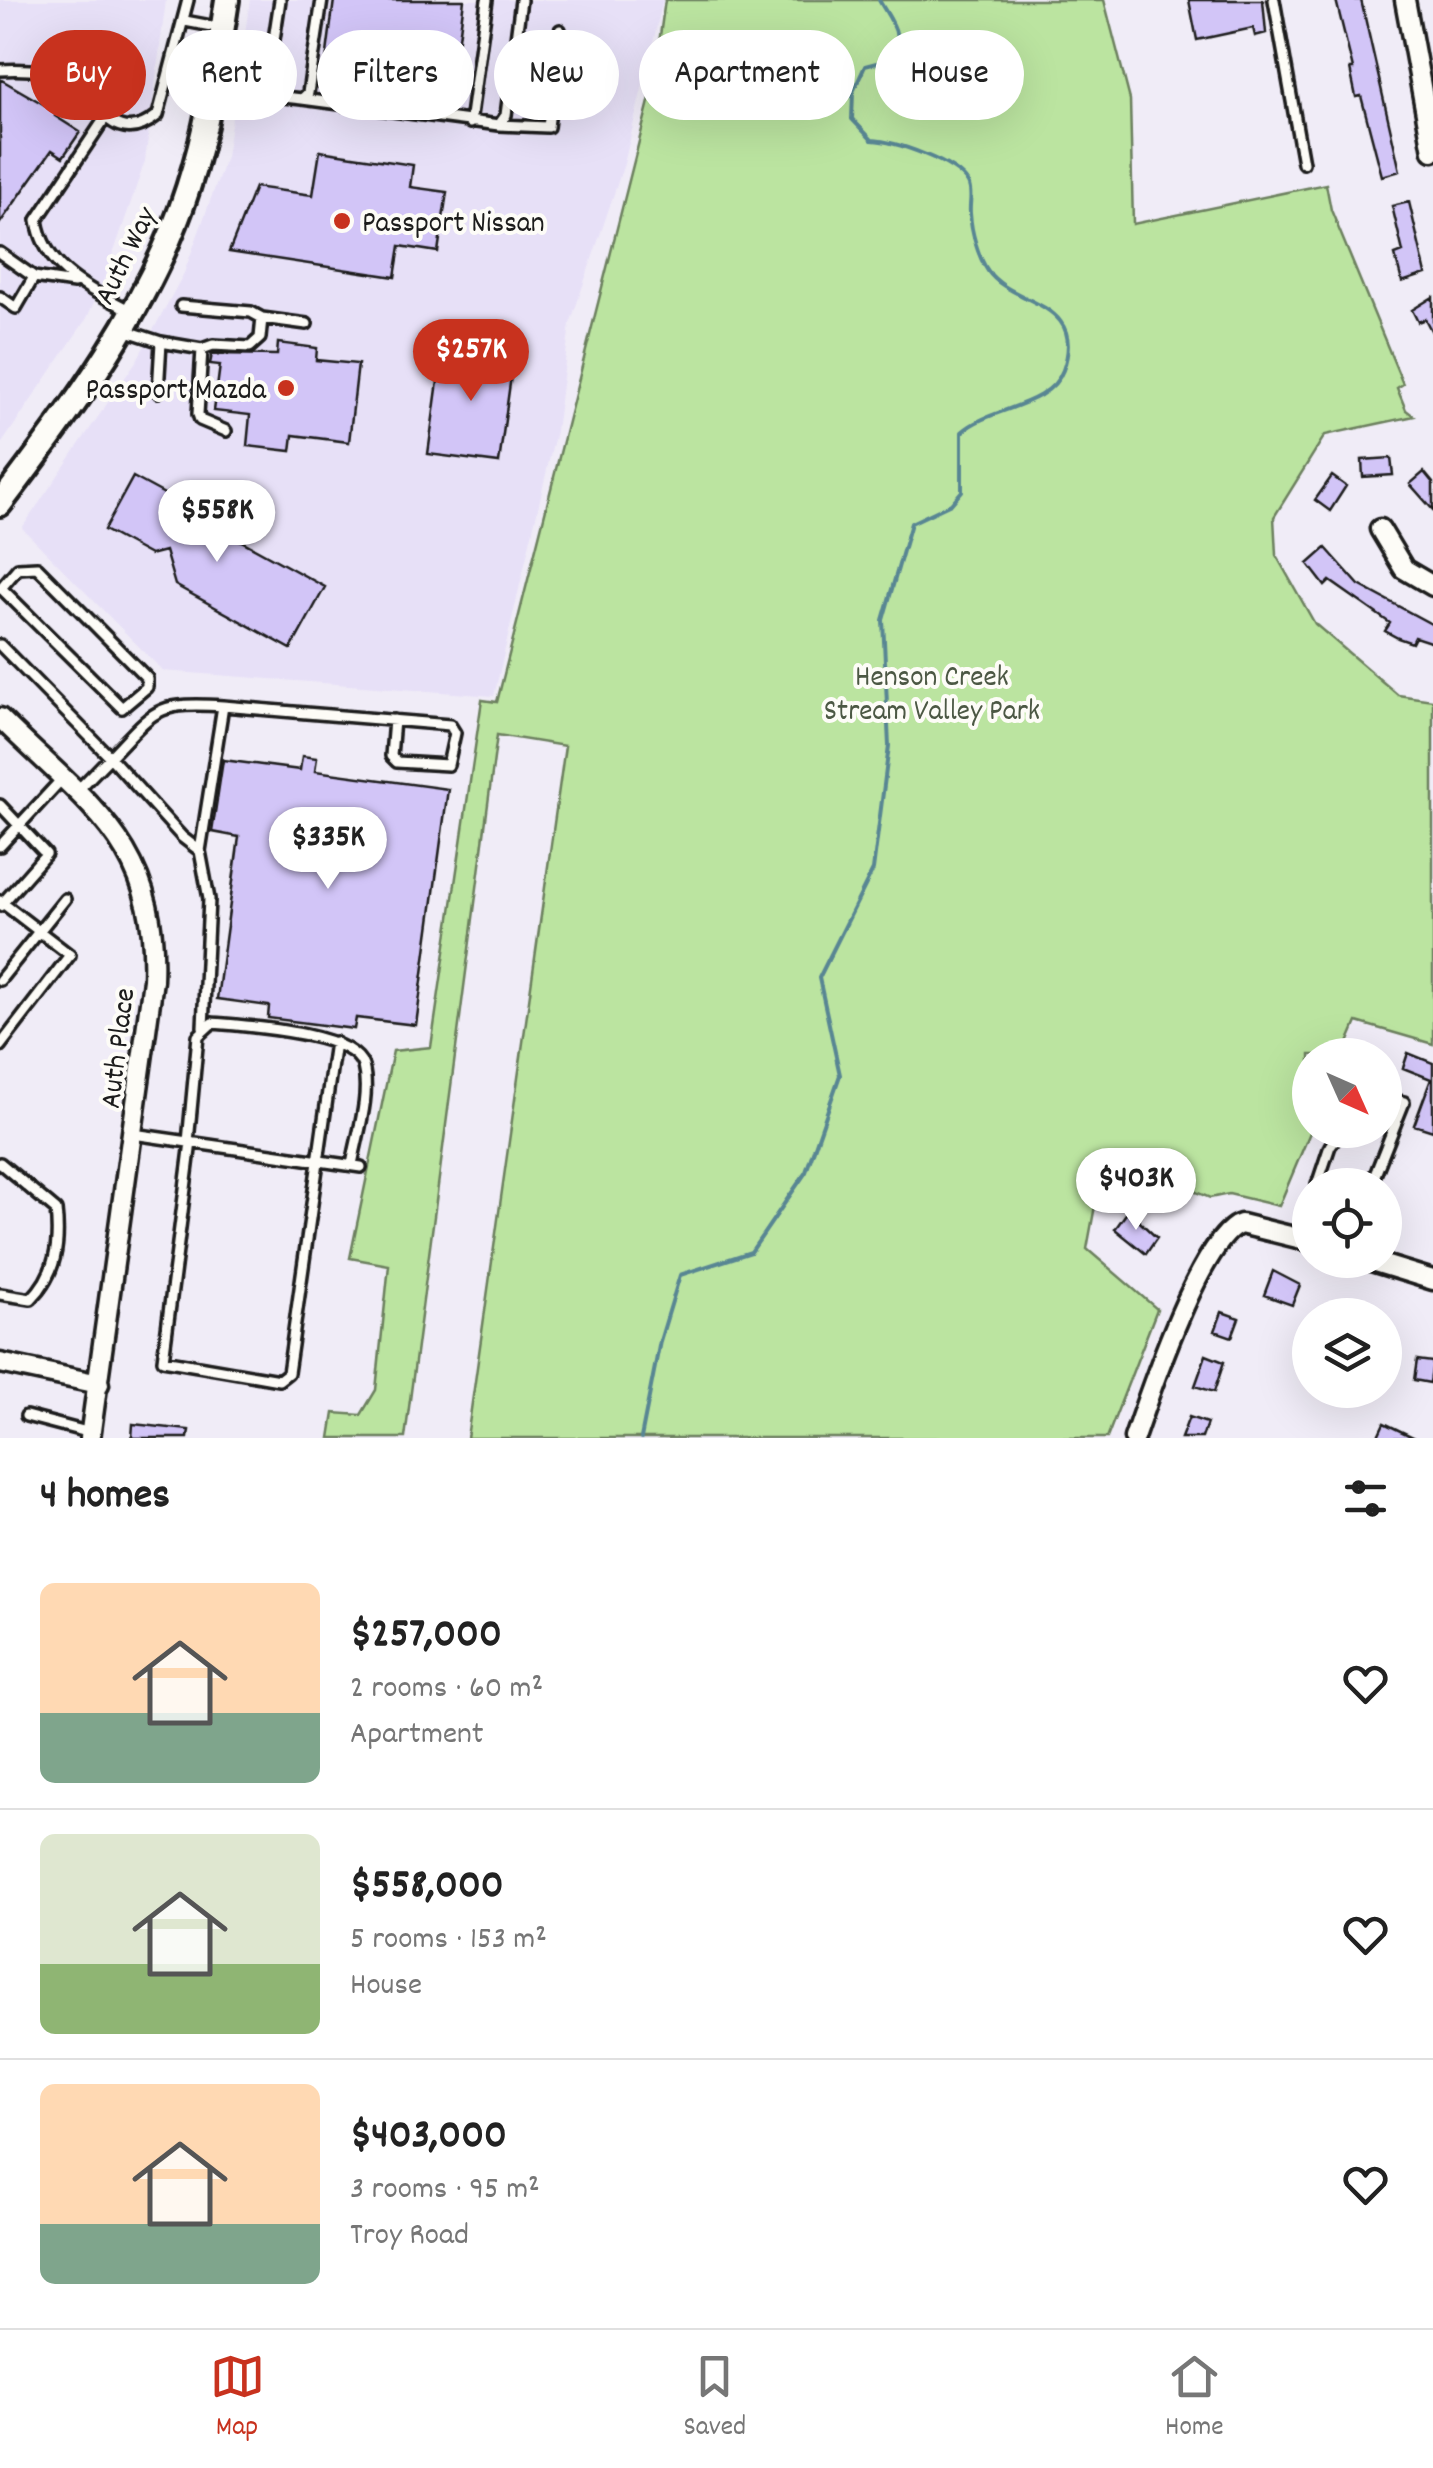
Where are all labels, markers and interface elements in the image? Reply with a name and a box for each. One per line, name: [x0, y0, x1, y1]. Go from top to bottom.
chip: Buy: [30, 30, 146, 120]
chip: Rent: [166, 30, 297, 120]
chip: Filters: [317, 30, 474, 120]
chip: New: [494, 30, 619, 120]
chip: Apartment: [639, 30, 855, 120]
chip: House: [875, 30, 1024, 120]
street label: Auth Way: [86, 200, 171, 313]
place label: Passport Nissan: [362, 204, 545, 247]
marker: Passport Nissan: [331, 210, 353, 232]
pin: $257K: [401, 319, 541, 404]
text: $257K: [435, 328, 507, 374]
place label: Passport Mazda: [86, 371, 267, 414]
marker: Passport Mazda: [275, 377, 297, 399]
pin: $558K: [147, 480, 287, 565]
text: $558K: [180, 489, 254, 535]
park label: Henson Creek Stream Valley Park: [824, 658, 1040, 735]
pin: $335K: [258, 807, 398, 892]
text: $335K: [291, 816, 365, 862]
street label: Auth Place: [92, 986, 149, 1111]
north arrow: [1292, 1038, 1402, 1148]
map controls: [1292, 1038, 1402, 1408]
pin: $403K: [1066, 1148, 1206, 1233]
text: $403K: [1098, 1157, 1174, 1203]
button: locate: [1292, 1168, 1402, 1278]
button: layers: [1292, 1298, 1402, 1408]
text: 4 homes: [40, 1468, 170, 1528]
icon: filters: [1338, 1471, 1393, 1526]
text: $257,000: [350, 1607, 502, 1667]
icon: home: [120, 1623, 240, 1743]
icon: heart: [1338, 1656, 1393, 1711]
text: 2 rooms · 60 m²: [350, 1667, 543, 1713]
text: Apartment: [350, 1713, 484, 1759]
text: $558,000: [350, 1858, 504, 1918]
icon: home: [120, 1874, 240, 1994]
icon: heart: [1338, 1907, 1393, 1962]
text: 5 rooms · 153 m²: [350, 1918, 547, 1964]
text: House: [350, 1964, 422, 2010]
text: $403,000: [350, 2108, 507, 2168]
icon: home: [120, 2124, 240, 2244]
icon: heart: [1338, 2157, 1393, 2212]
text: 3 rooms · 95 m²: [350, 2168, 540, 2214]
text: Troy Road: [350, 2214, 469, 2260]
tab: Map: [210, 2349, 265, 2449]
tab: Saved: [684, 2349, 746, 2449]
tab: Home: [1165, 2349, 1223, 2449]

